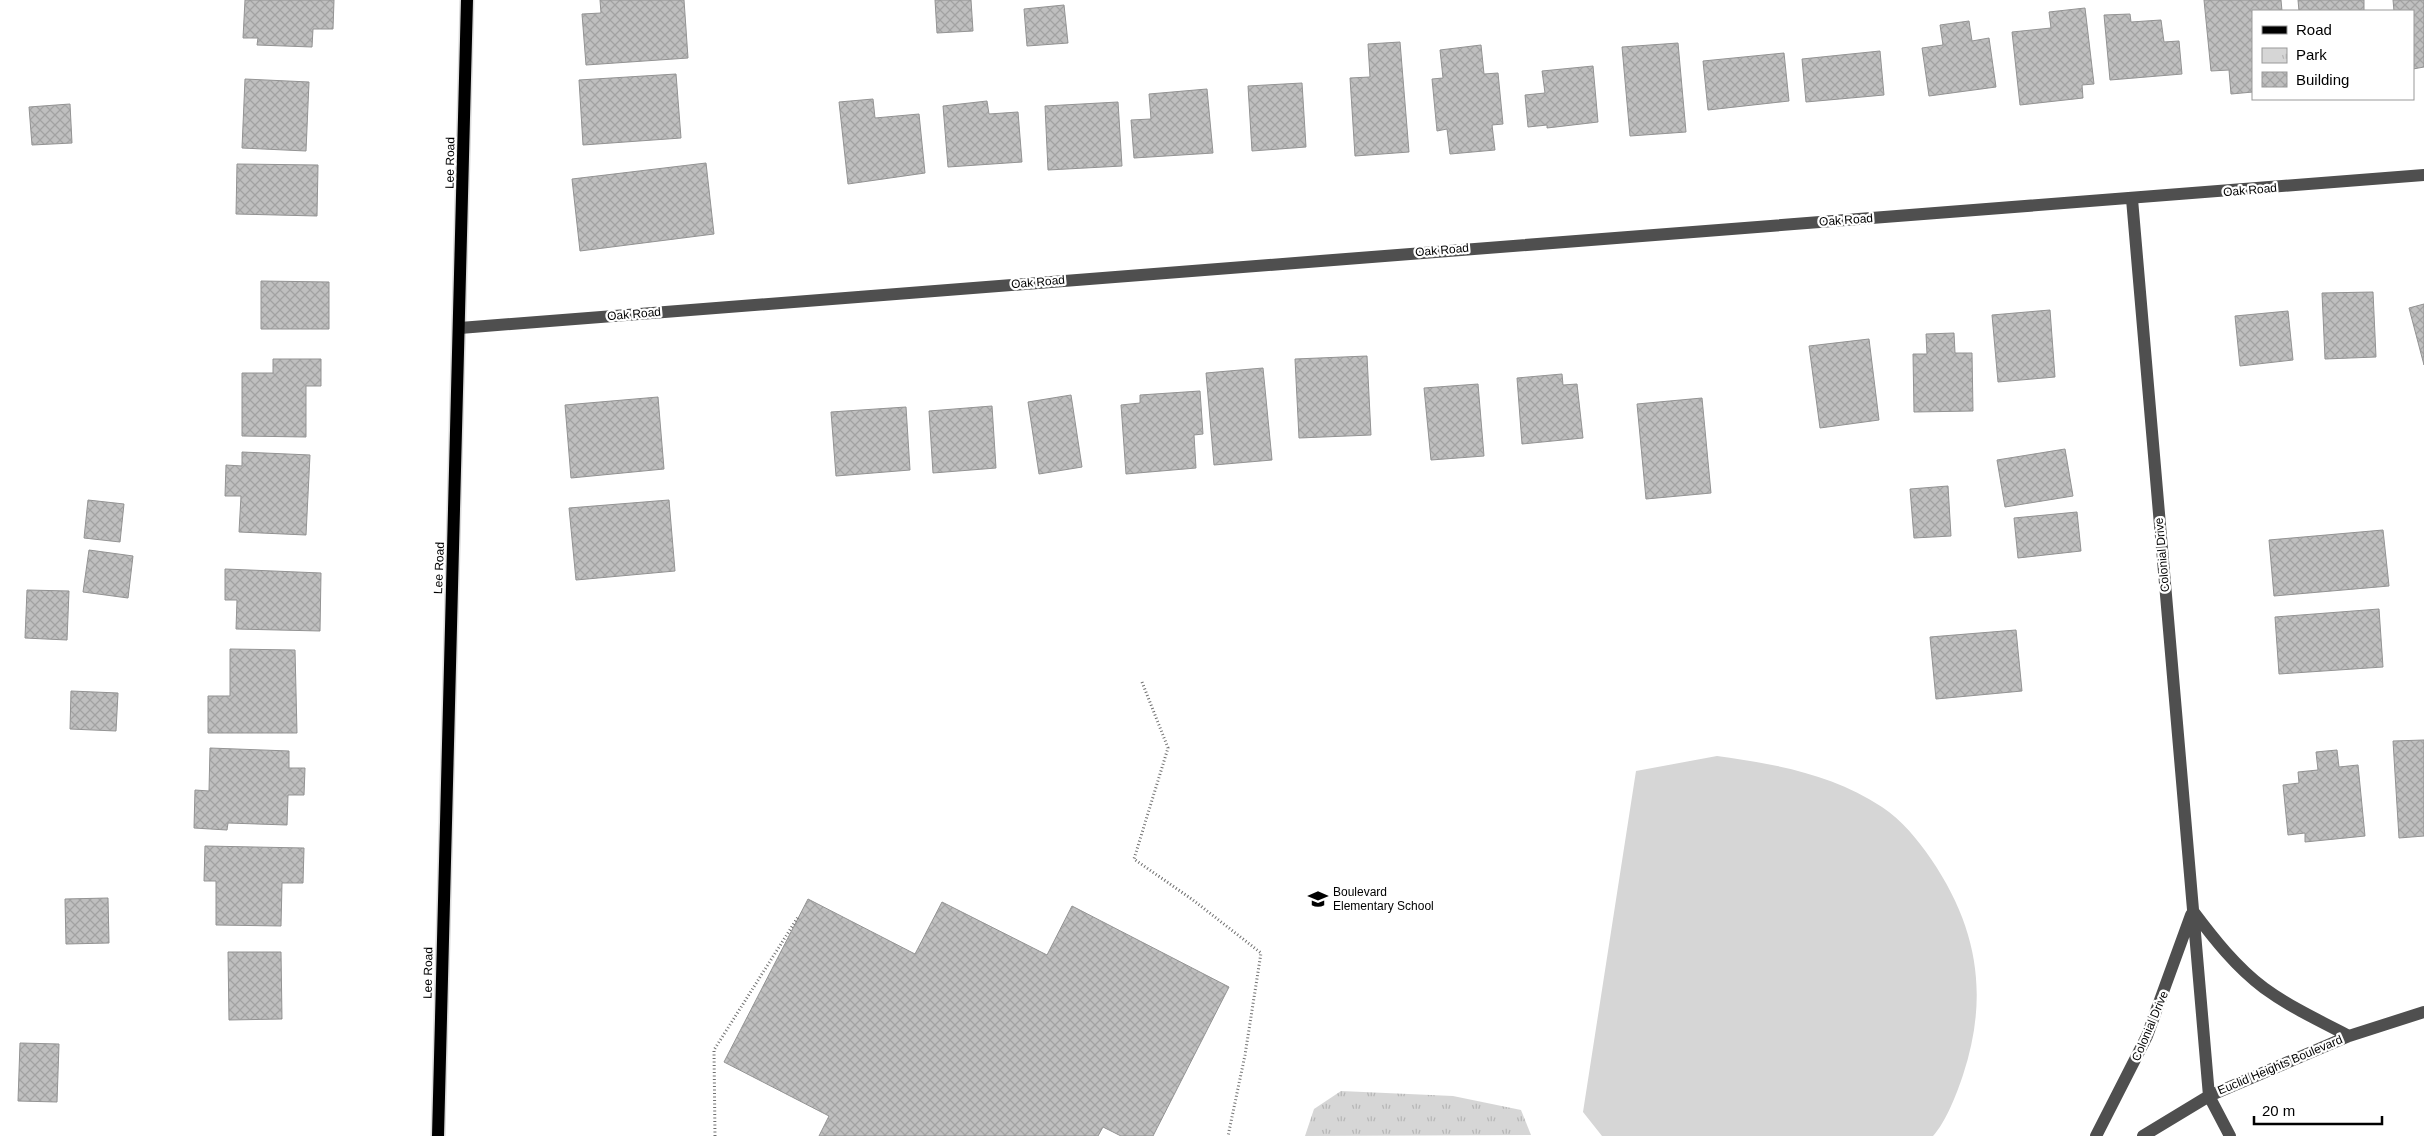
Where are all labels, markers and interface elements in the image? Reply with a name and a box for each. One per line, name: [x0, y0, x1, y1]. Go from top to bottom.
legend: [2252, 10, 2414, 100]
text: Road: [2296, 21, 2332, 38]
text: Park: [2296, 46, 2327, 63]
text: Building: [2296, 71, 2349, 88]
street label: Lee Road: [443, 137, 457, 189]
street label: Oak Road: [2222, 181, 2278, 199]
street label: Oak Road: [1819, 211, 1873, 229]
street label: Oak Road: [1414, 241, 1470, 259]
street label: Oak Road: [1010, 273, 1066, 291]
street label: Oak Road: [606, 305, 662, 323]
street label: Colonial Drive: [2152, 517, 2172, 593]
street label: Lee Road: [431, 542, 447, 594]
place label: Boulevard Elementary School: [1333, 885, 1434, 913]
school or university icon: Boulevard Elementary School: [1307, 888, 1329, 910]
street label: Lee Road: [421, 947, 435, 999]
street label: Colonial Drive: [2129, 989, 2171, 1063]
street label: Euclid Heights Boulevard: [2216, 1032, 2344, 1098]
scale bar: [2254, 1094, 2382, 1126]
text: 20 m: [2262, 1102, 2295, 1119]

